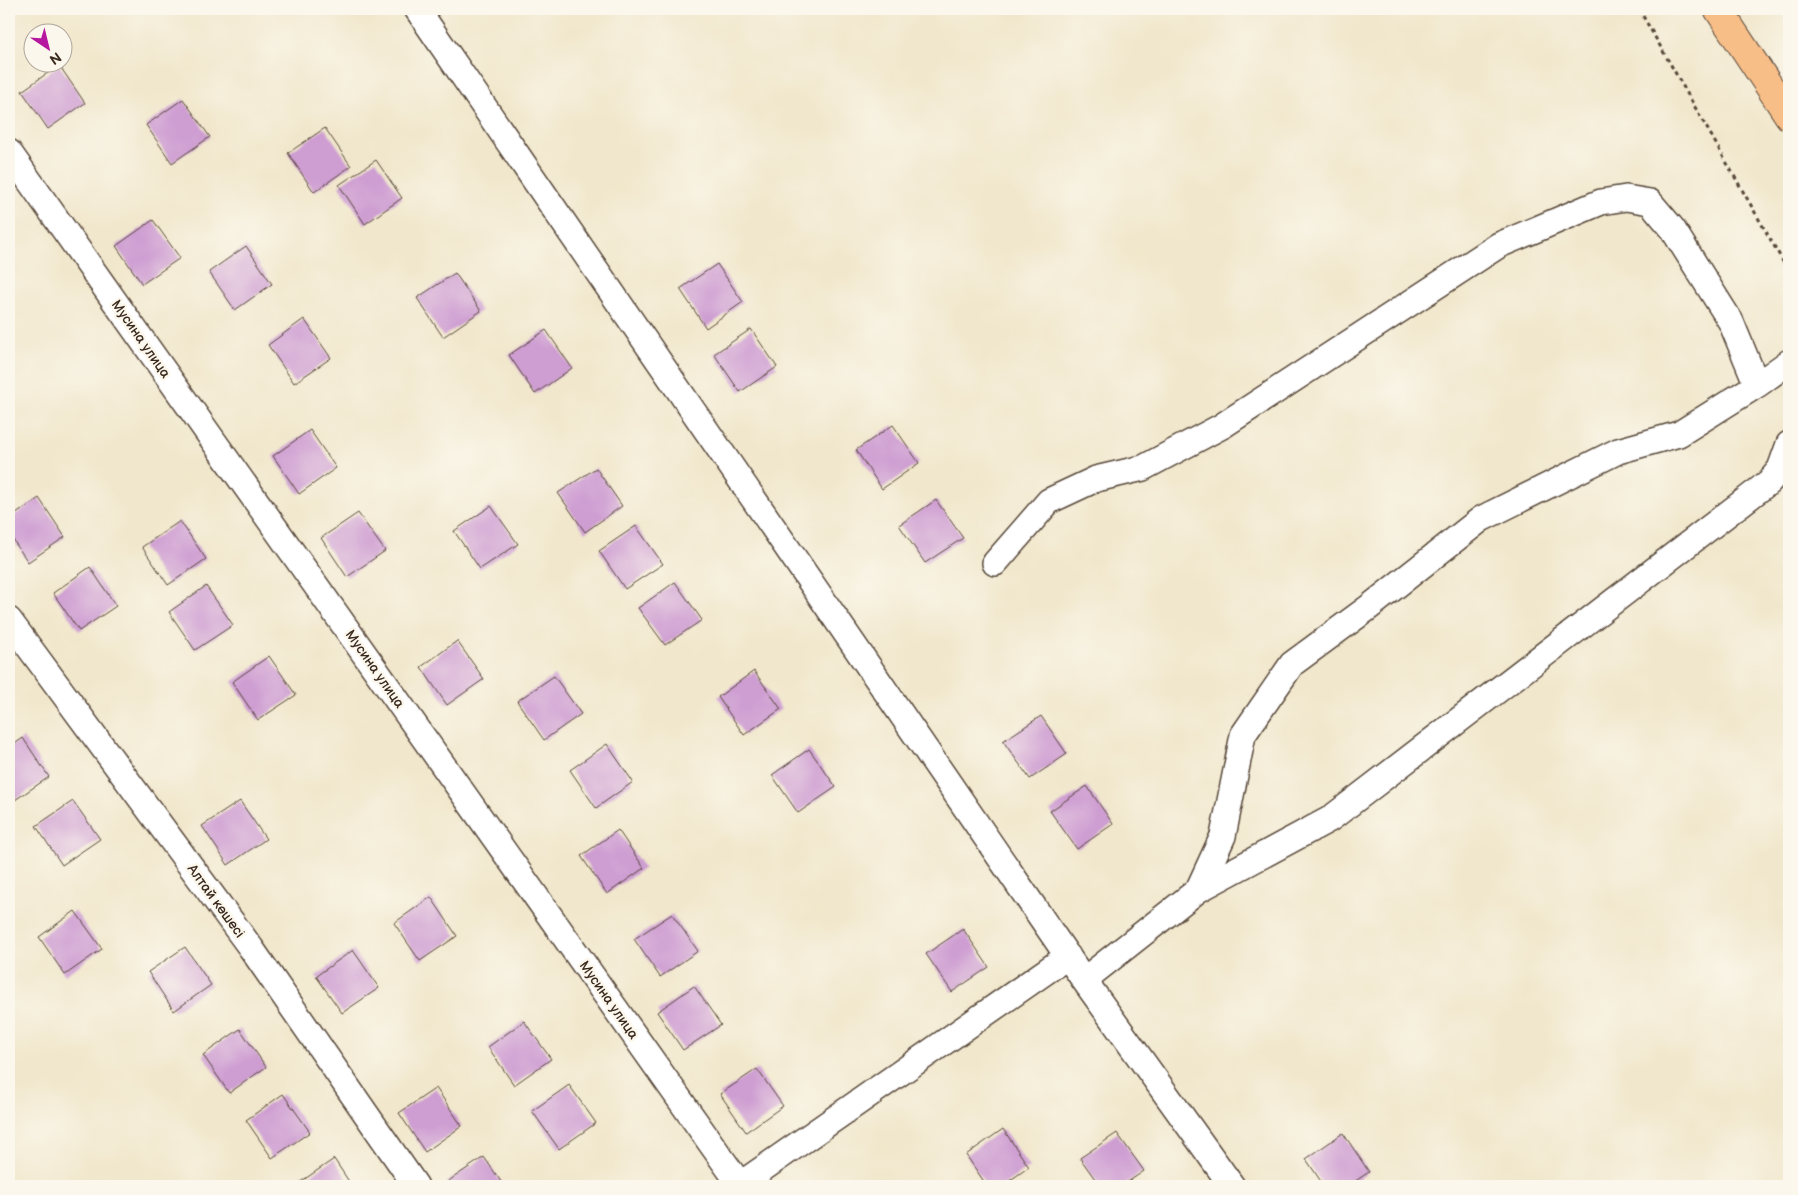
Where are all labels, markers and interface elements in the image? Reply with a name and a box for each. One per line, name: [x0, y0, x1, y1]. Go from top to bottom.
north arrow: [22, 22, 72, 72]
text: N: [46, 48, 64, 68]
street label: Мусина улица: [108, 297, 175, 382]
street label: Мусина улица: [342, 627, 409, 712]
street label: Алтай көшесі: [183, 860, 248, 941]
street label: Мусина улица: [576, 958, 643, 1043]

